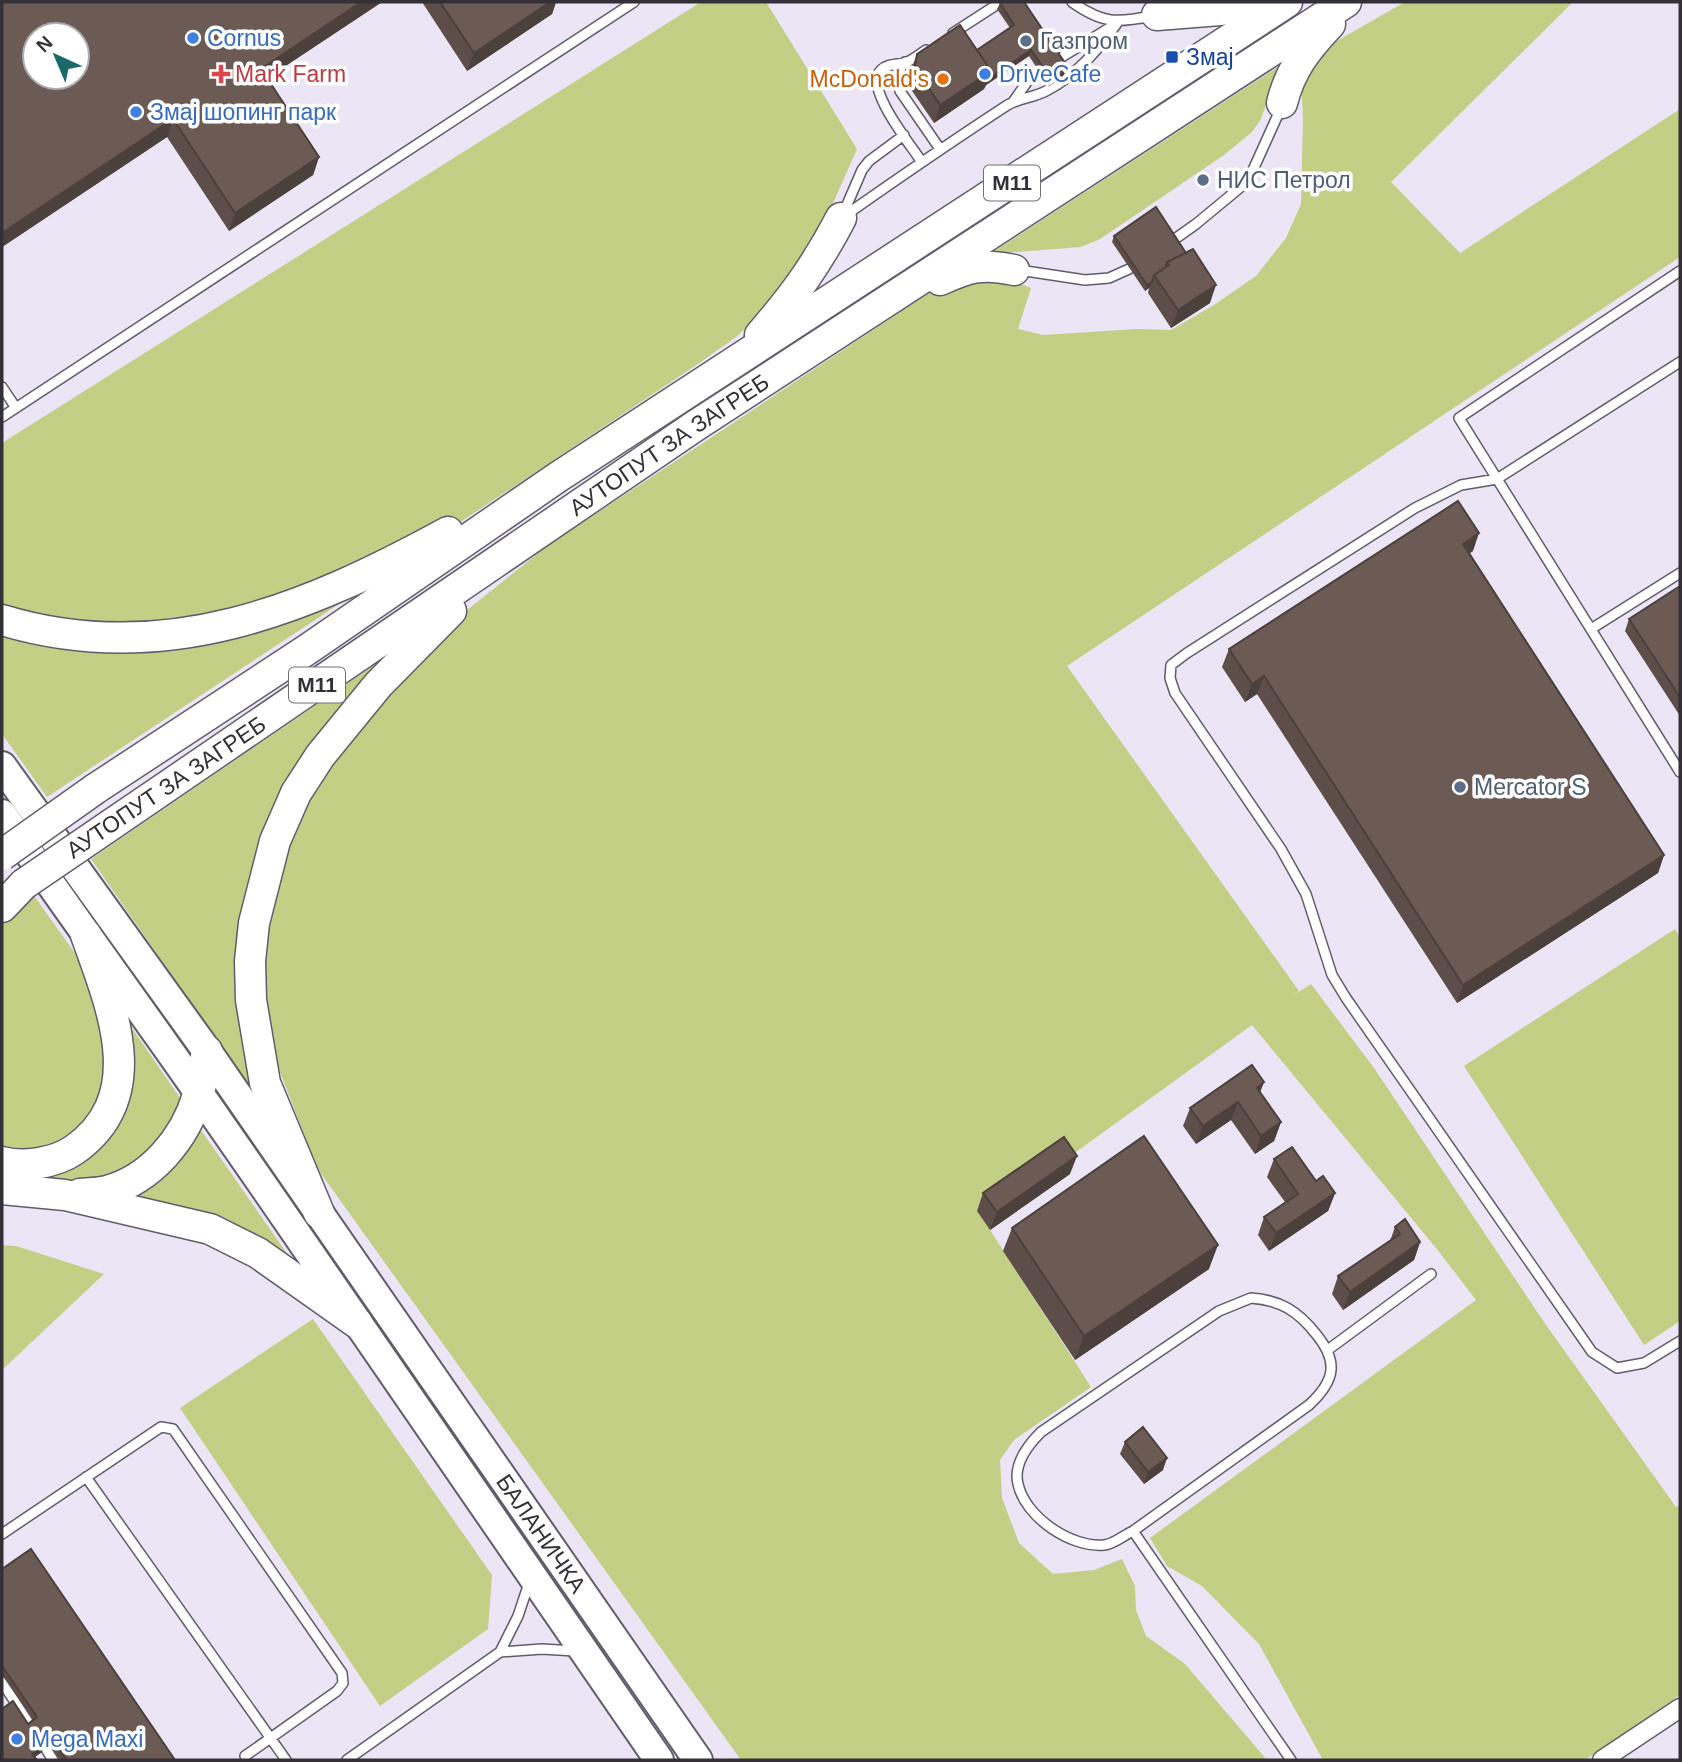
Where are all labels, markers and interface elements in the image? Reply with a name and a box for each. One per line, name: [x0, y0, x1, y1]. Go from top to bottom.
north arrow: [21, 21, 91, 91]
place label: Cornus: [207, 25, 281, 51]
place label: Газпром: [1040, 28, 1128, 54]
marker: Cornus: [185, 30, 201, 46]
text: N: [32, 32, 57, 56]
marker: Газпром: [1018, 33, 1034, 49]
place label: Змај: [1186, 44, 1234, 70]
marker: Змај: [1164, 49, 1180, 65]
place label: Mark Farm: [235, 61, 346, 87]
place label: DriveCafe: [999, 61, 1101, 87]
marker: Mark Farm: [213, 66, 229, 82]
place label: McDonald's: [810, 66, 929, 92]
marker: DriveCafe: [977, 66, 993, 82]
marker: McDonald's: [935, 71, 951, 87]
place label: Змај шопинг парк: [150, 99, 337, 125]
marker: Змај шопинг парк: [128, 104, 144, 120]
road number: M11: [984, 166, 1040, 200]
place label: НИС Петрол: [1217, 167, 1351, 193]
marker: НИС Петрол: [1195, 172, 1211, 188]
street label: АУТОПУТ ЗА ЗАГРЕБ: [564, 368, 774, 521]
road number: M11: [289, 668, 345, 702]
street label: АУТОПУТ ЗА ЗАГРЕБ: [62, 711, 270, 863]
place label: Mercator S: [1474, 774, 1586, 800]
marker: Mercator S: [1452, 779, 1468, 795]
street label: БАЛАНИЧКА: [491, 1469, 592, 1598]
place label: Mega Maxi: [31, 1726, 143, 1752]
marker: Mega Maxi: [9, 1731, 25, 1747]

